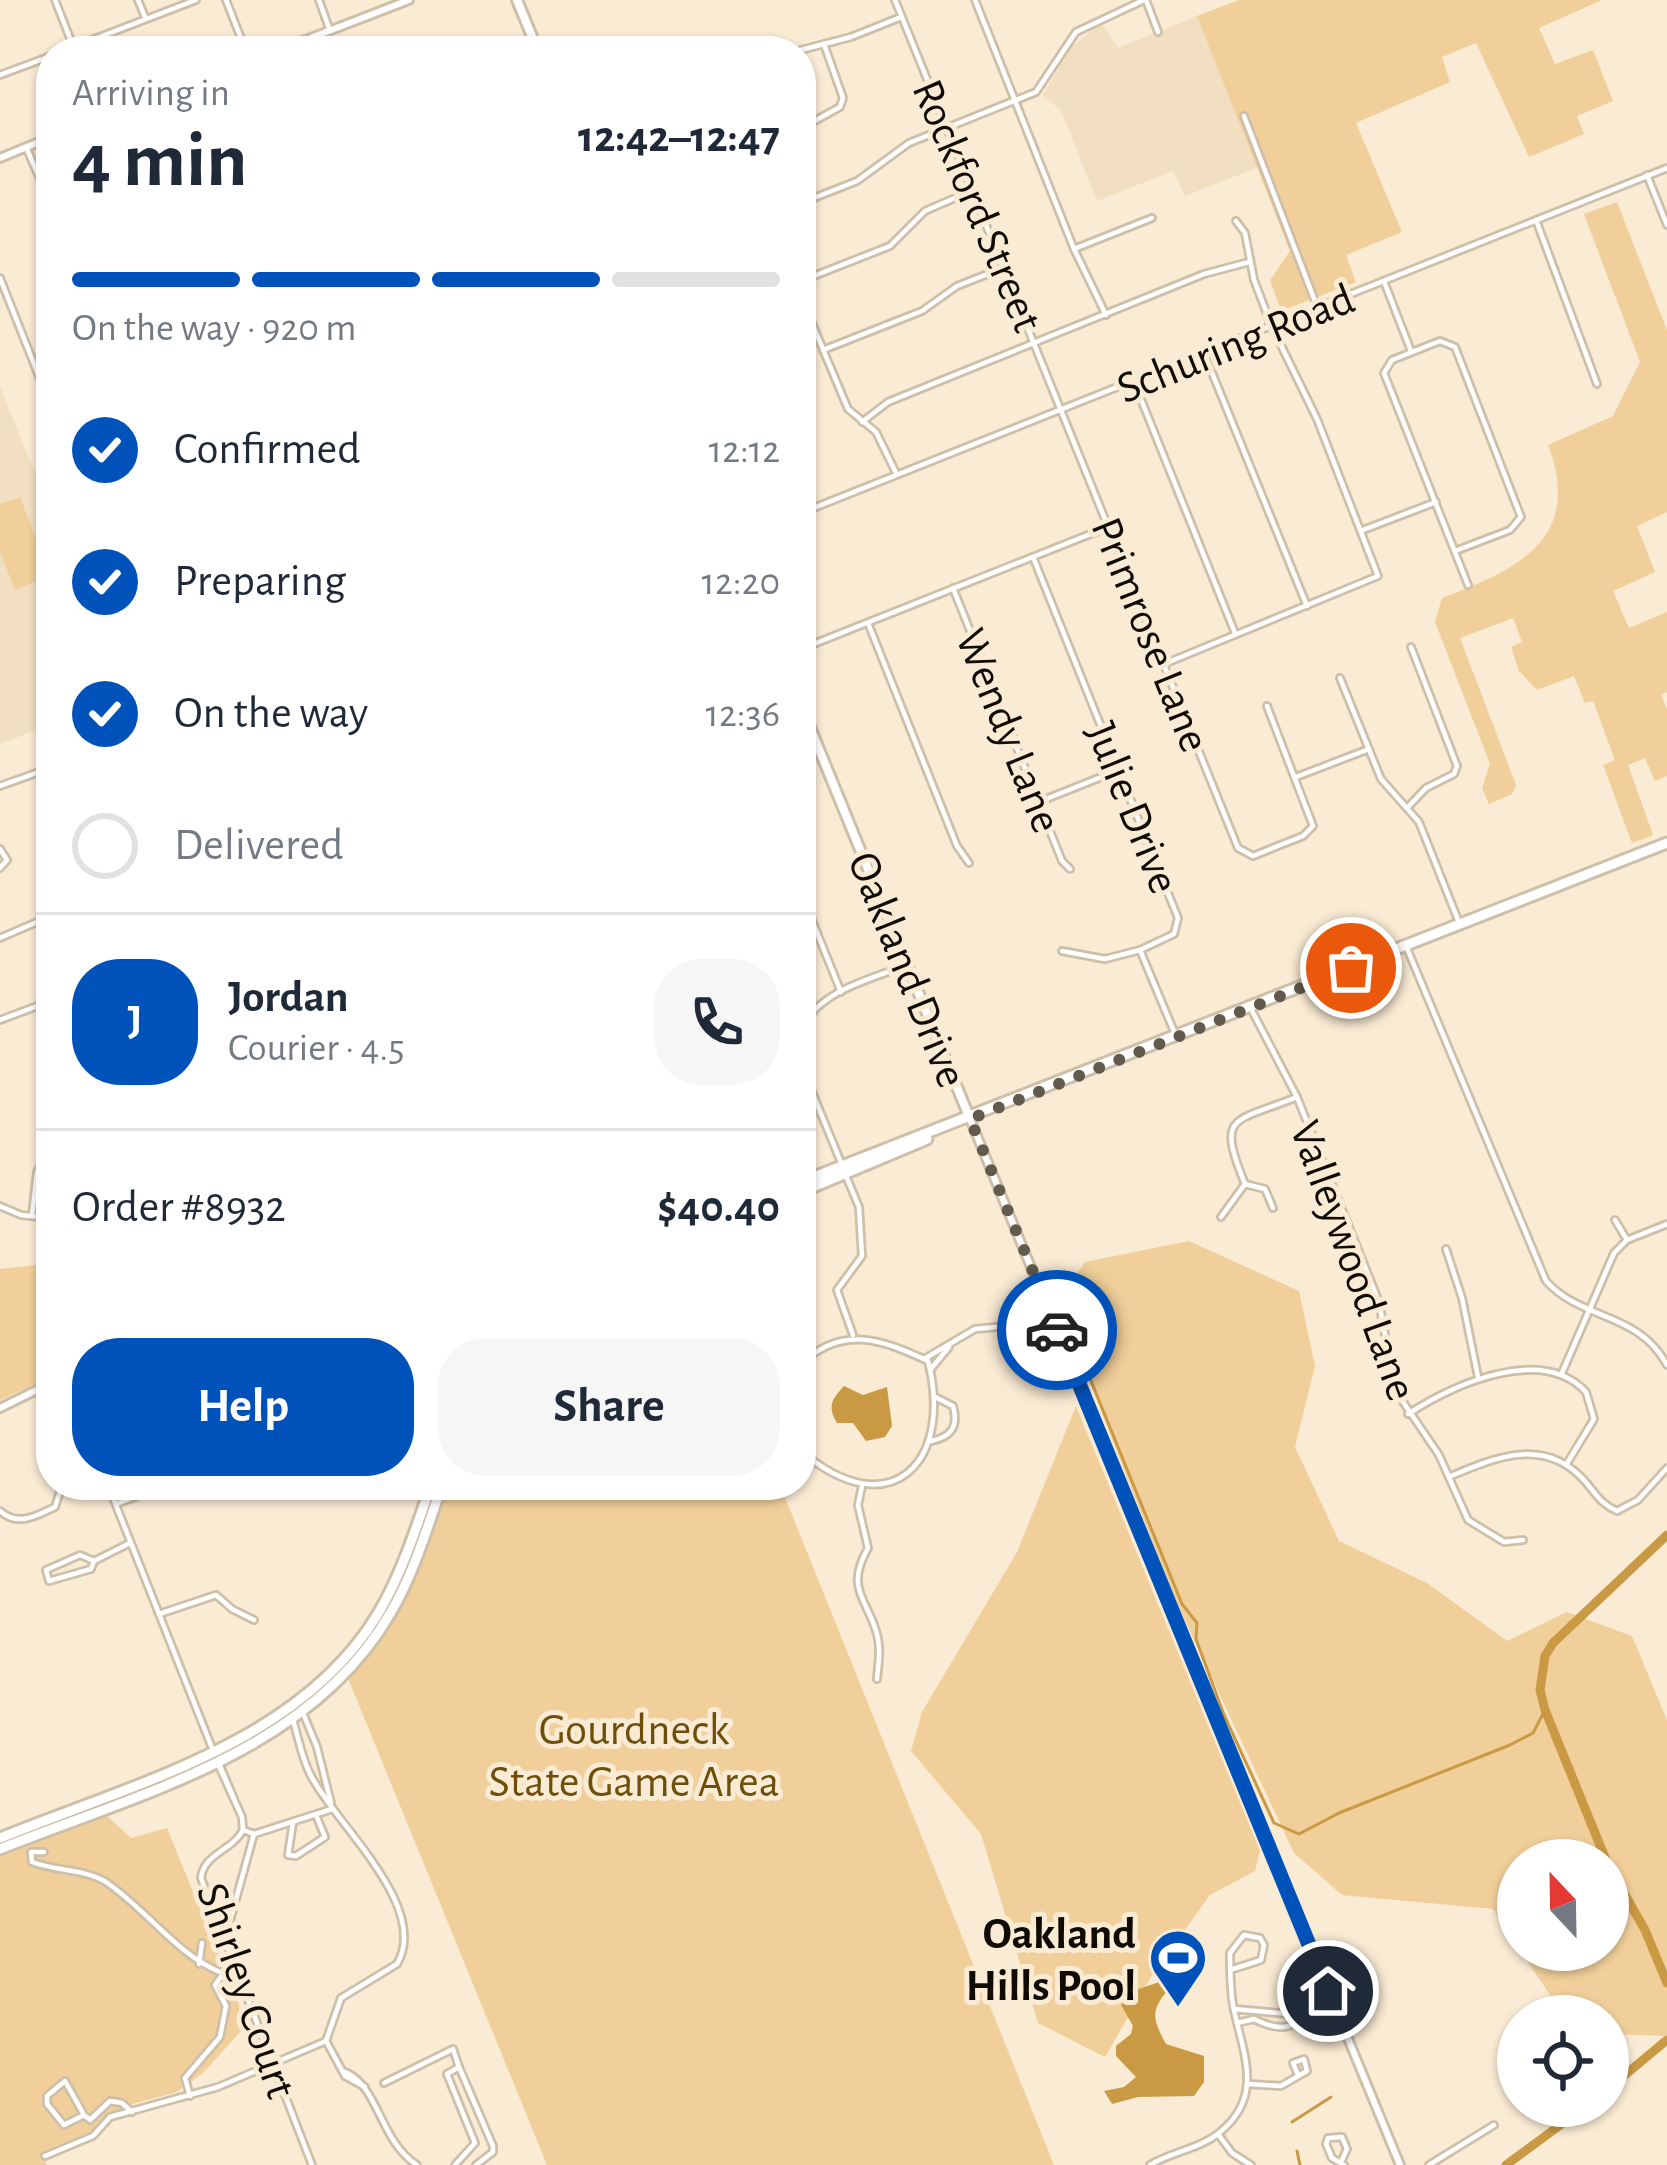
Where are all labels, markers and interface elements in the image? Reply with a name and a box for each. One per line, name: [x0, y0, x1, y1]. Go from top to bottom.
street label: Rockford Street: [903, 73, 1050, 339]
text: Arriving in: [72, 74, 230, 113]
text: 12:42–12:47: [578, 115, 780, 160]
text: 4 min: [72, 123, 248, 201]
street label: Schuring Road: [1111, 276, 1361, 412]
text: On the way · 920 m: [72, 309, 356, 348]
icon: check: [72, 417, 138, 483]
text: Confirmed: [174, 427, 360, 472]
text: 12:12: [709, 431, 780, 470]
street label: Primrose Lane: [1082, 511, 1217, 758]
icon: check: [72, 549, 138, 615]
text: Preparing: [174, 559, 346, 604]
text: 12:20: [702, 563, 780, 602]
street label: Wendy Lane: [947, 623, 1069, 839]
icon: check: [72, 681, 138, 747]
text: On the way: [174, 691, 368, 736]
text: 12:36: [706, 695, 780, 734]
street label: Julie Drive: [1077, 716, 1186, 900]
text: Delivered: [174, 823, 343, 868]
street label: Oakland Drive: [839, 846, 974, 1094]
pin: [1300, 917, 1402, 1019]
icon: bag: [1318, 935, 1384, 1001]
button: phone: [654, 959, 780, 1085]
text: Jordan: [228, 975, 349, 1020]
text: J: [127, 999, 143, 1044]
text: Courier · 4.5: [228, 1029, 405, 1068]
street label: Valleywood Lane: [1281, 1115, 1424, 1406]
text: Order #8932: [72, 1185, 286, 1230]
text: $40.40: [657, 1185, 780, 1230]
courier: [997, 1270, 1117, 1390]
icon: car: [1024, 1297, 1090, 1363]
button: Help: [72, 1338, 414, 1476]
button: Share: [438, 1338, 780, 1476]
park label: Gourdneck State Game Area: [489, 1708, 779, 1805]
north arrow: [1497, 1839, 1629, 1971]
map controls: [1497, 1839, 1629, 2127]
street label: Shirley Court: [188, 1878, 303, 2104]
place label: Oakland Hills Pool: [965, 1912, 1136, 2009]
sports icon: Oakland Hills Pool: [1147, 1927, 1209, 2009]
pin: [1277, 1940, 1379, 2042]
icon: home: [1295, 1958, 1361, 2024]
button: locate: [1497, 1995, 1629, 2127]

